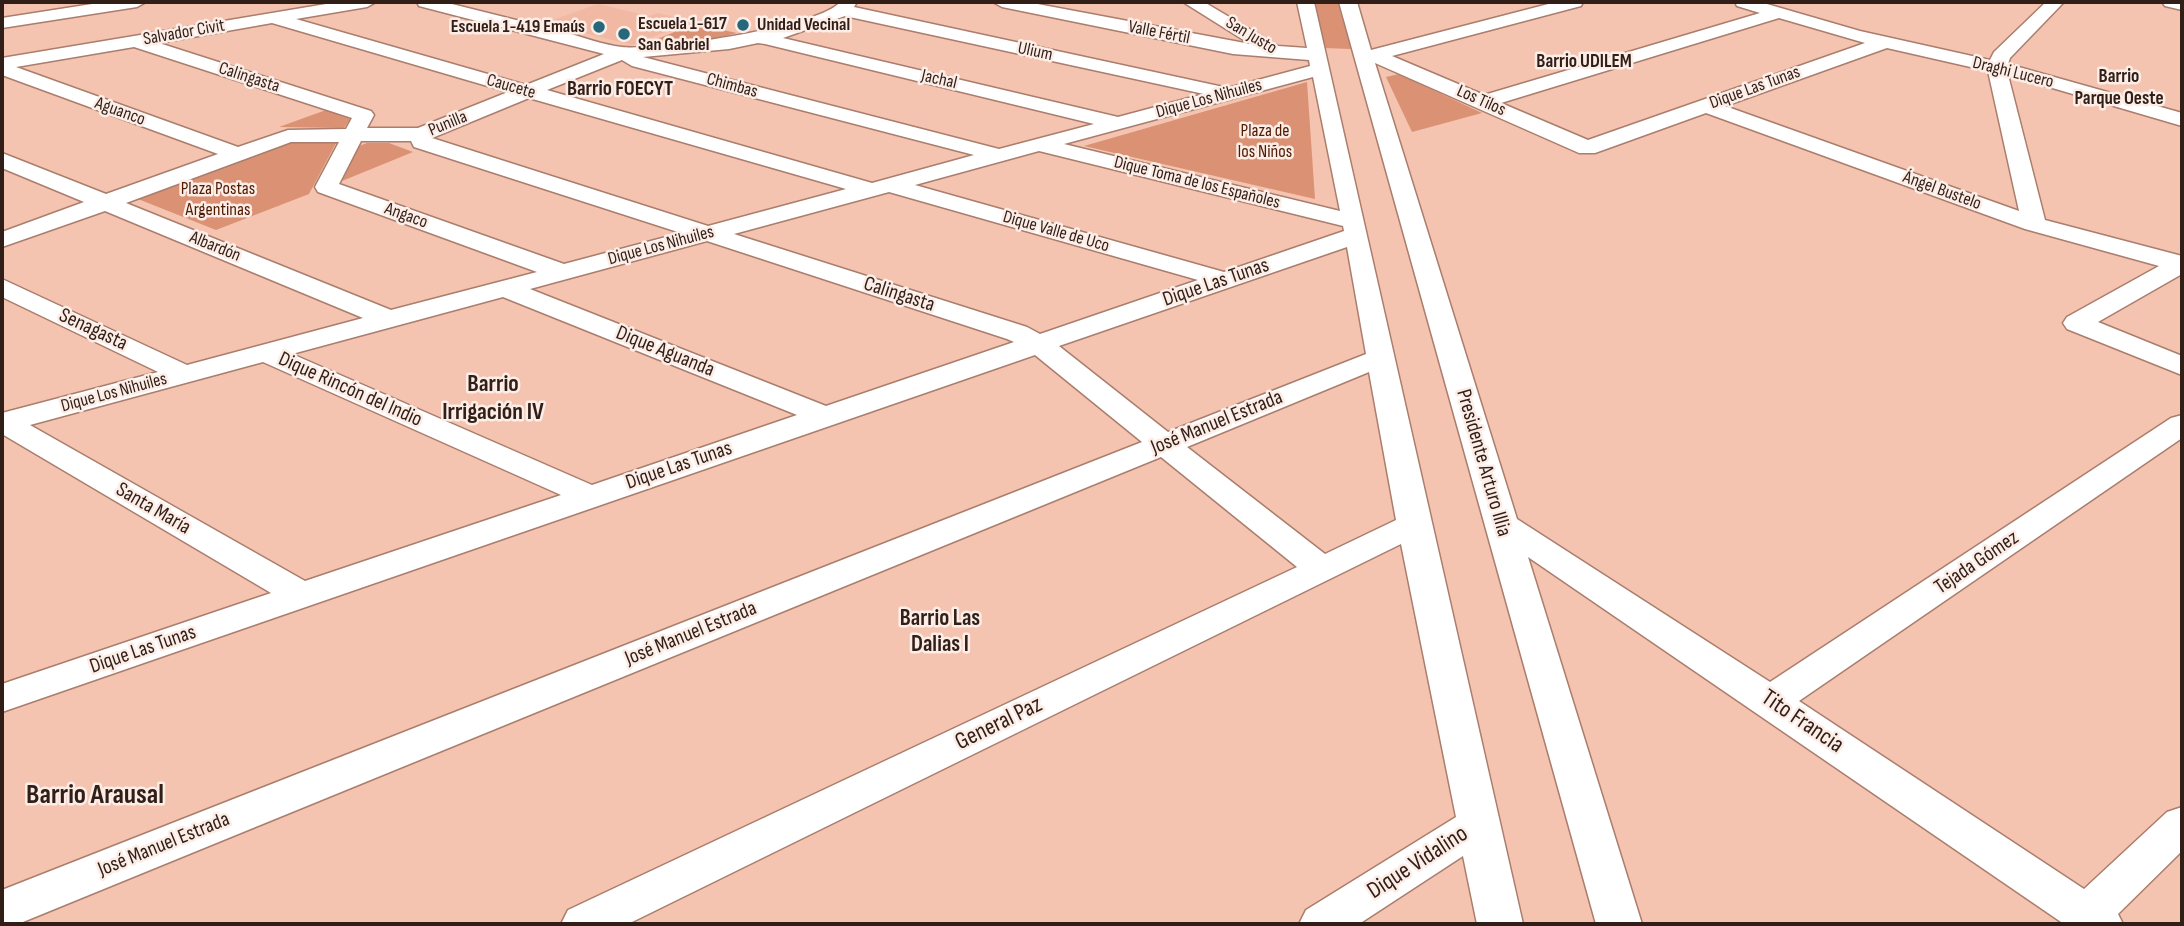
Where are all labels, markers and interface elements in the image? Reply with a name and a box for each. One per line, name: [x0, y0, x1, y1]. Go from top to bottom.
street label: San Justo: [1222, 12, 1280, 60]
place label: Escuela 1-617 San Gabriel: [638, 13, 727, 56]
place label: Unidad Vecinal: [757, 14, 850, 36]
street label: Salvador Civit: [142, 15, 226, 51]
place label: Escuela 1-419 Emaús: [451, 16, 585, 38]
street label: Valle Fértil: [1126, 16, 1192, 50]
marker: Unidad Vecinal: [735, 17, 751, 33]
marker: Escuela 1-419 Emaús: [591, 19, 607, 35]
marker: Escuela 1-617 San Gabriel: [616, 26, 632, 42]
street label: Ulium: [1016, 38, 1054, 66]
district label: Barrio UDILEM: [1536, 51, 1632, 73]
street label: Draghi Lucero: [1970, 53, 2056, 93]
street label: Calingasta: [216, 58, 282, 98]
street label: Dique Las Tunas: [1707, 62, 1803, 114]
street label: Jachal: [919, 65, 959, 95]
district label: Barrio Parque Oeste: [2074, 66, 2164, 110]
street label: Chimbas: [704, 69, 760, 103]
street label: Caucete: [484, 70, 538, 104]
street label: Dique Los Nihuiles: [1154, 74, 1264, 124]
district label: Barrio FOECYT: [567, 77, 673, 103]
street label: Los Tilos: [1453, 81, 1509, 121]
street label: Aguanco: [92, 93, 148, 131]
street label: Punilla: [426, 107, 470, 141]
park label: Plaza de los Niños: [1238, 120, 1292, 162]
street label: Dique Toma de los Españoles: [1112, 152, 1282, 214]
street label: Ángel Bustelo: [1900, 167, 1984, 215]
park label: Plaza Postas Argentinas: [181, 178, 255, 220]
street label: Angaco: [382, 198, 430, 234]
street label: Dique Valle de Uco: [1000, 207, 1112, 257]
street label: Dique Los Nihuiles: [606, 221, 716, 271]
street label: Albardón: [186, 227, 244, 267]
street label: Dique Las Tunas: [1160, 253, 1272, 313]
street label: Calingasta: [860, 272, 938, 318]
street label: Senagasta: [55, 303, 131, 357]
street label: Dique Aguanda: [612, 321, 718, 383]
street label: Dique Rincón del Indio: [274, 347, 426, 433]
street label: Dique Los Nihuiles: [59, 368, 169, 418]
district label: Barrio Irrigación IV: [442, 371, 544, 427]
street label: José Manuel Estrada: [1148, 385, 1286, 461]
street label: Presidente Arturo Illia: [1450, 387, 1516, 539]
street label: Dique Las Tunas: [623, 436, 735, 496]
street label: Santa María: [111, 477, 195, 541]
street label: Tejada Gómez: [1930, 526, 2024, 600]
street label: José Manuel Estrada: [622, 596, 760, 672]
district label: Barrio Las Dalias I: [900, 605, 980, 659]
street label: Dique Las Tunas: [87, 620, 199, 680]
street label: Tito Francia: [1755, 684, 1849, 760]
street label: General Paz: [951, 691, 1047, 757]
district label: Barrio Arausal: [26, 779, 164, 813]
street label: José Manuel Estrada: [95, 807, 233, 883]
street label: Dique Vidalino: [1362, 820, 1474, 906]

